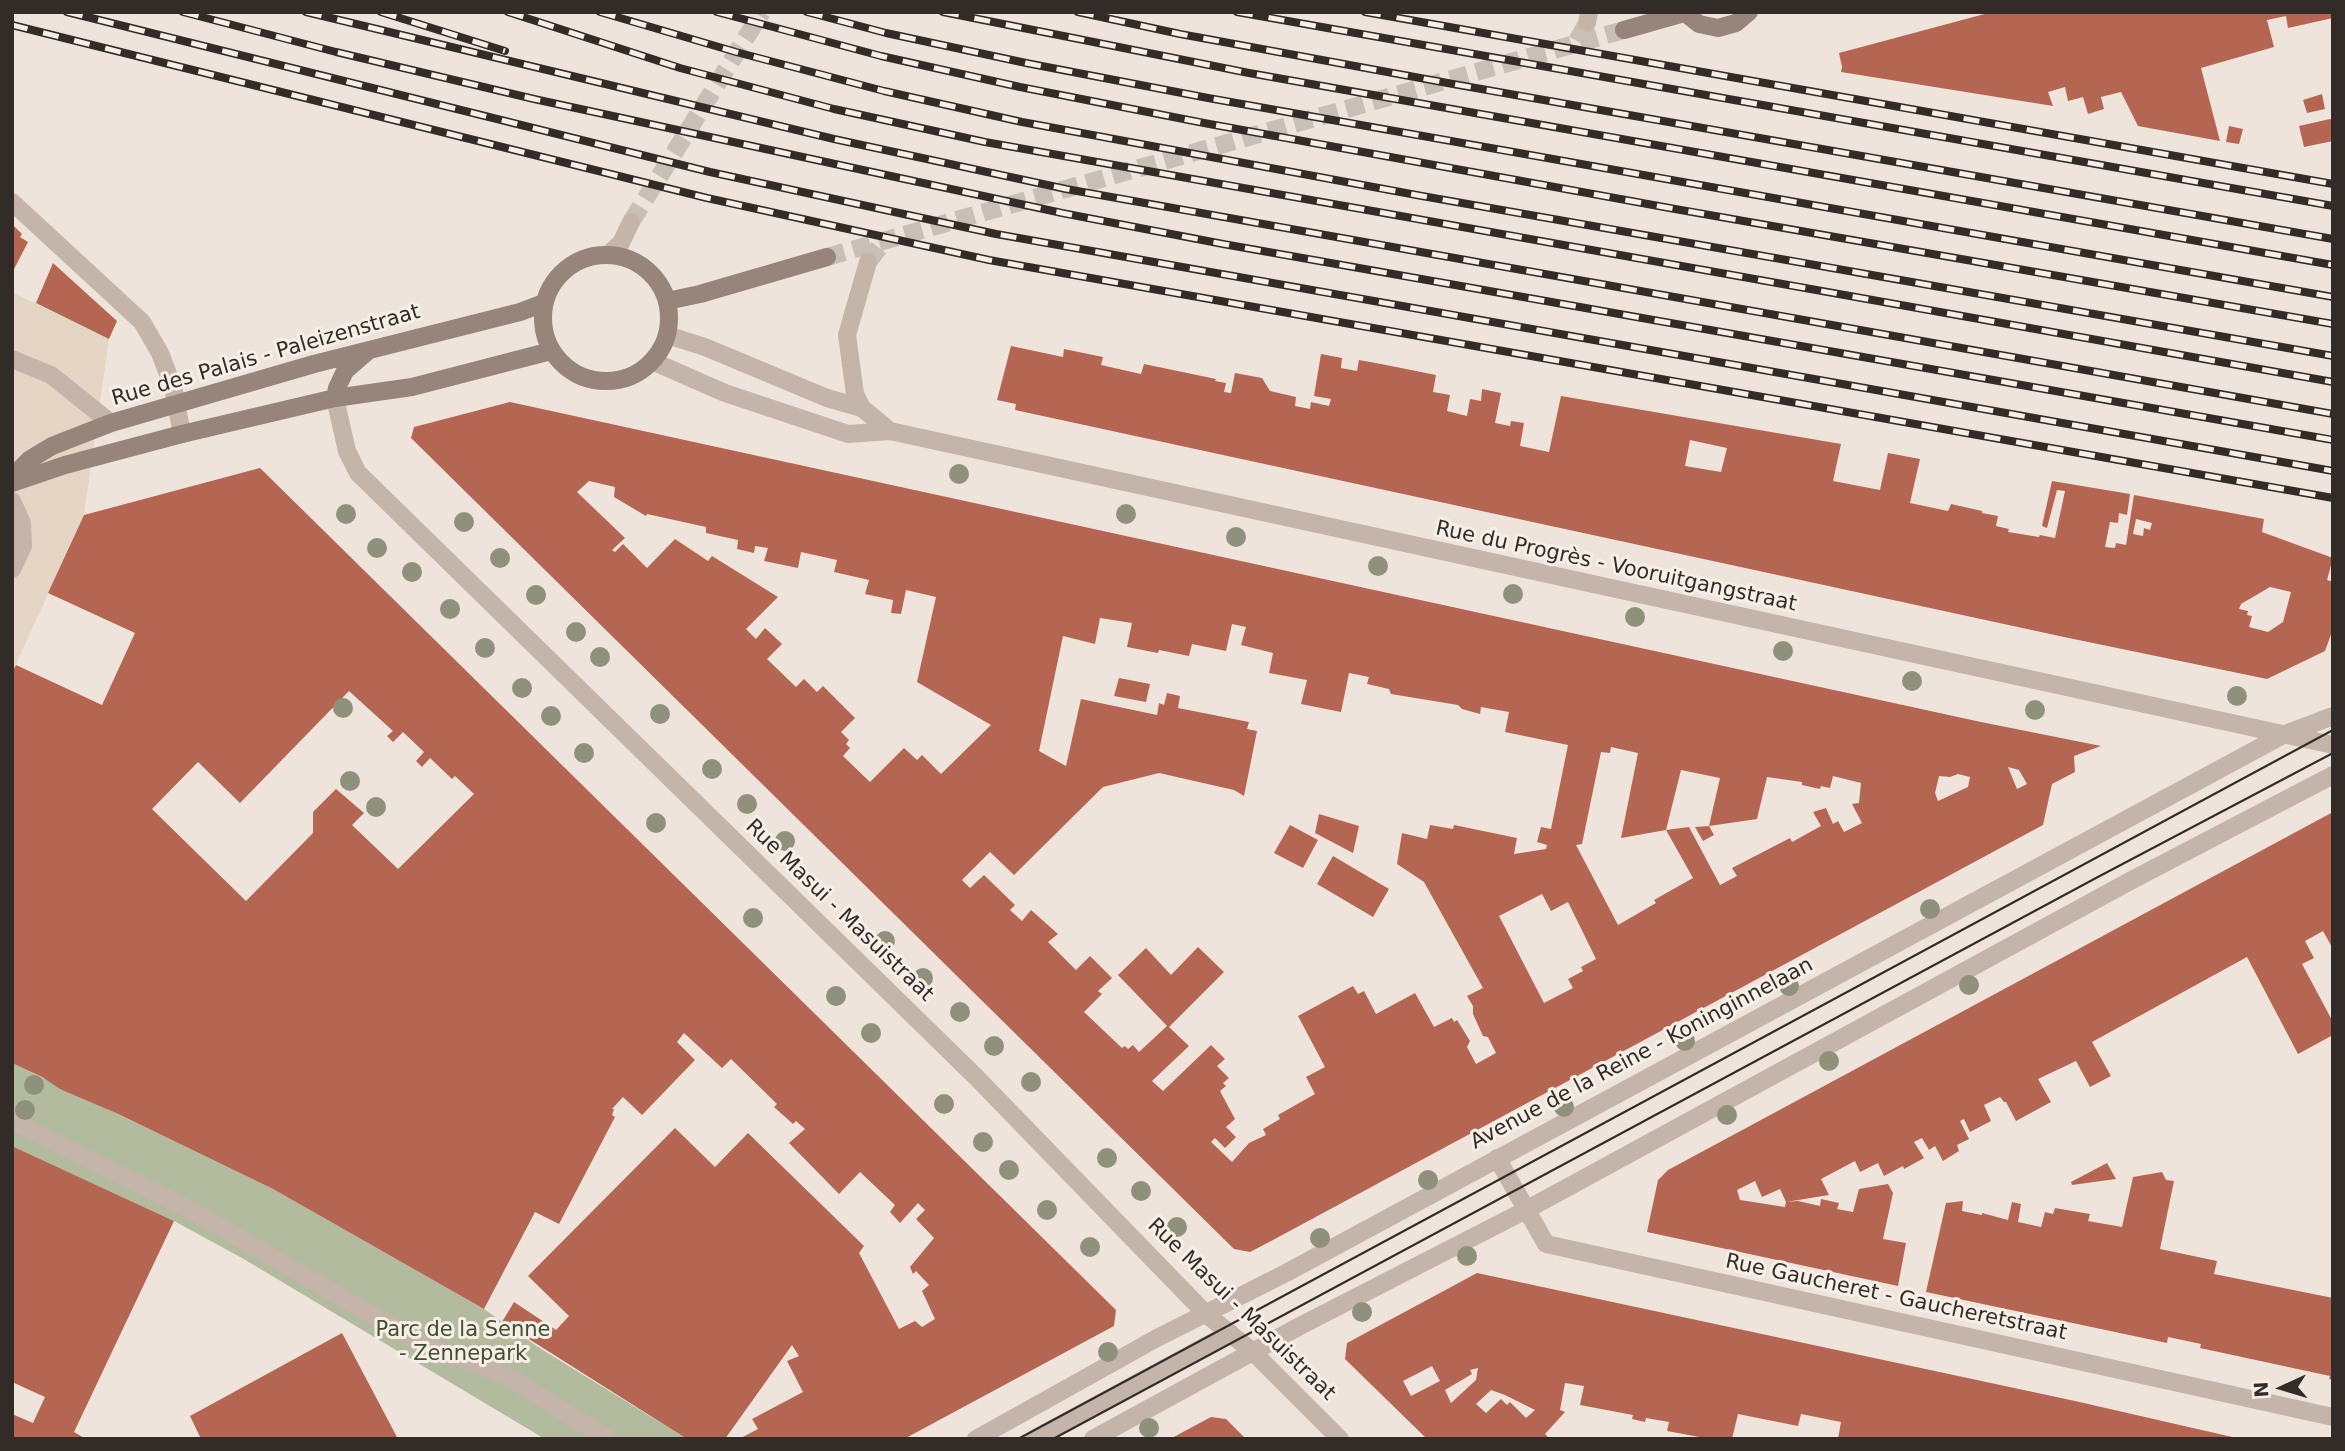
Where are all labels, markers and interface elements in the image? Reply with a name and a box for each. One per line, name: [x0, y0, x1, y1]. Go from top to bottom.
street label: Rue des Palais - Paleizenstraat: [109, 300, 423, 412]
street label: Rue du Progrès - Vooruitgangstraat: [1433, 516, 1799, 618]
street label: Rue Masui - Masuistraat: [740, 815, 938, 1007]
street label: Avenue de la Reine - Koninginnelaan: [1466, 953, 1818, 1155]
street label: Rue Masui - Masuistraat: [1142, 1214, 1340, 1406]
street label: Rue Gaucheret - Gaucheretstraat: [1723, 1249, 2069, 1347]
park label: Parc de la Senne - Zennepark: [375, 1318, 551, 1368]
north arrow: [2247, 1353, 2317, 1423]
text: N: [2250, 1381, 2273, 1398]

